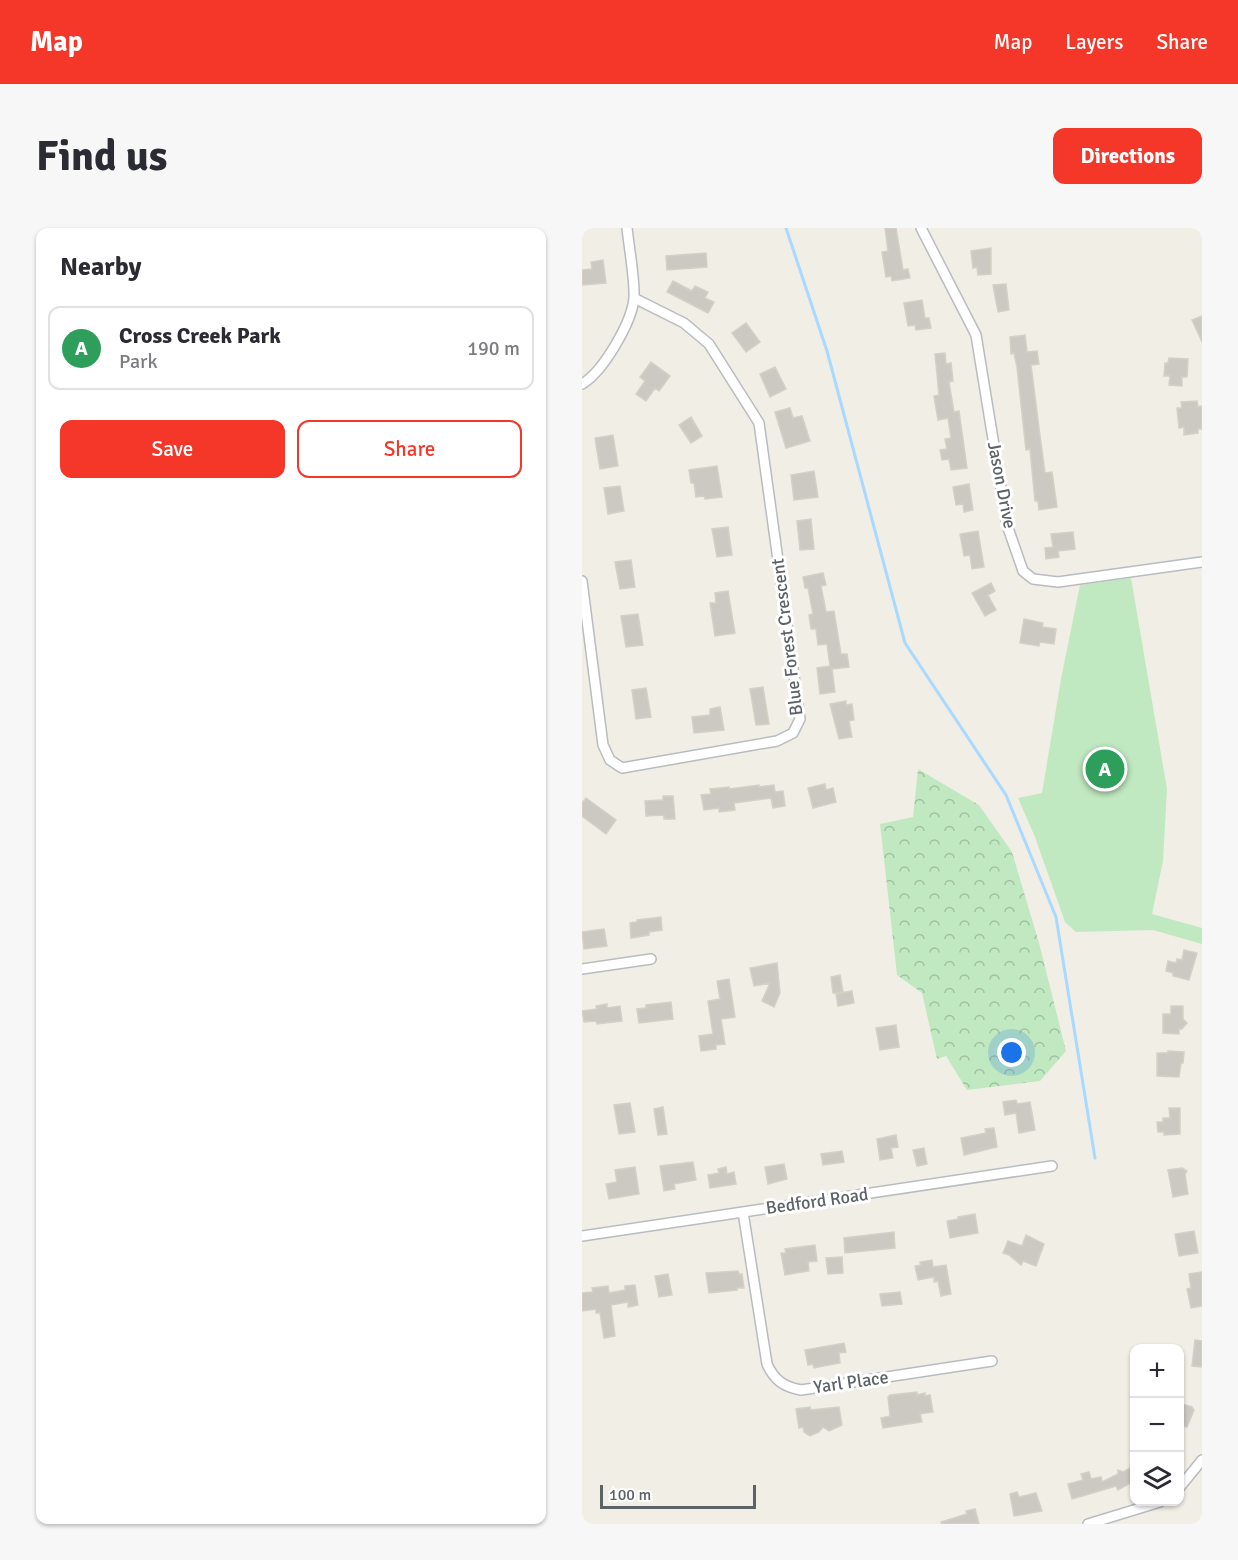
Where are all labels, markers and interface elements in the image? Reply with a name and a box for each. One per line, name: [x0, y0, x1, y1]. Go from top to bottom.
text: Map: [30, 25, 83, 59]
text: Map: [994, 29, 1032, 55]
text: Layers: [1065, 29, 1123, 55]
text: Share: [1156, 29, 1208, 55]
button: Directions: [1053, 128, 1202, 184]
text: Find us: [36, 131, 167, 182]
text: Nearby: [60, 251, 141, 283]
text: Cross Creek Park: [119, 322, 281, 349]
text: A: [75, 336, 88, 361]
text: 190 m: [467, 336, 520, 361]
text: Park: [119, 349, 157, 374]
button: Save: [60, 420, 285, 478]
button: Share: [297, 420, 522, 478]
street label: Jason Drive: [983, 440, 1021, 530]
street label: Blue Forest Crescent: [766, 557, 808, 717]
pin: A: [1086, 746, 1124, 792]
your location: [997, 1038, 1026, 1067]
street label: Bedford Road: [764, 1183, 870, 1219]
map controls: [1130, 1344, 1184, 1506]
button: +: [1130, 1344, 1184, 1398]
street label: Yarl Place: [812, 1366, 890, 1398]
button: −: [1130, 1398, 1184, 1452]
button: layers: [1130, 1452, 1184, 1506]
scale bar: [600, 1482, 756, 1510]
text: 100 m: [609, 1485, 651, 1505]

